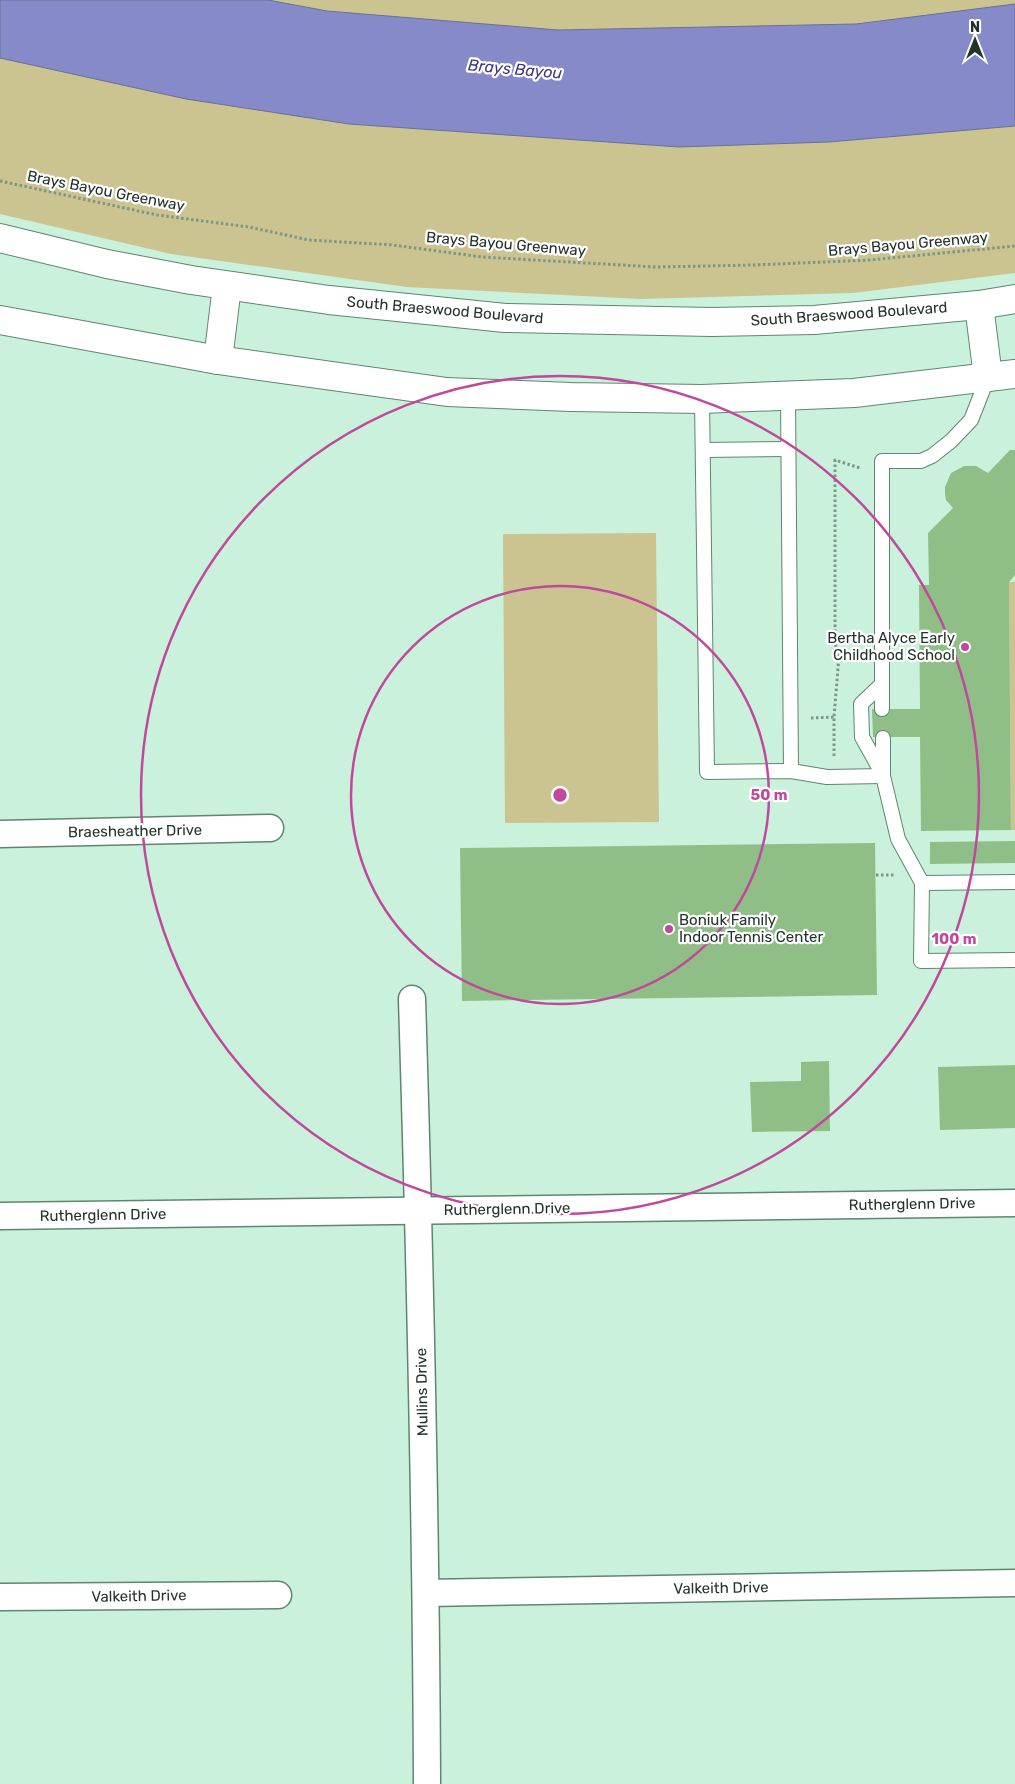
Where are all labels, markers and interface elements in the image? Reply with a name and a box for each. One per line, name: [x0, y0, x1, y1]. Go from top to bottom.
north arrow: [950, 15, 1000, 65]
text: N: [970, 19, 980, 36]
water label: Brays Bayou: [467, 55, 563, 83]
street label: Brays Bayou Greenway: [26, 167, 186, 215]
street label: Brays Bayou Greenway: [425, 228, 587, 260]
street label: Brays Bayou Greenway: [827, 228, 989, 260]
street label: South Braeswood Boulevard: [346, 292, 544, 328]
street label: South Braeswood Boulevard: [750, 298, 948, 330]
place label: Bertha Alyce Early Childhood School: [827, 629, 955, 664]
marker: Bertha Alyce Early Childhood School: [959, 641, 971, 653]
centre of rings: [551, 786, 569, 804]
text: 50 m: [751, 786, 787, 804]
street label: Braesheather Drive: [68, 821, 202, 841]
place label: Boniuk Family Indoor Tennis Center: [679, 911, 823, 946]
marker: Boniuk Family Indoor Tennis Center: [663, 923, 675, 935]
text: 100 m: [932, 930, 976, 948]
street label: Rutherglenn Drive: [848, 1194, 976, 1214]
street label: Rutherglenn Drive: [443, 1199, 571, 1219]
street label: Rutherglenn Drive: [39, 1205, 167, 1225]
street label: Mullins Drive: [412, 1348, 432, 1436]
street label: Valkeith Drive: [673, 1578, 769, 1598]
street label: Valkeith Drive: [91, 1586, 187, 1606]

